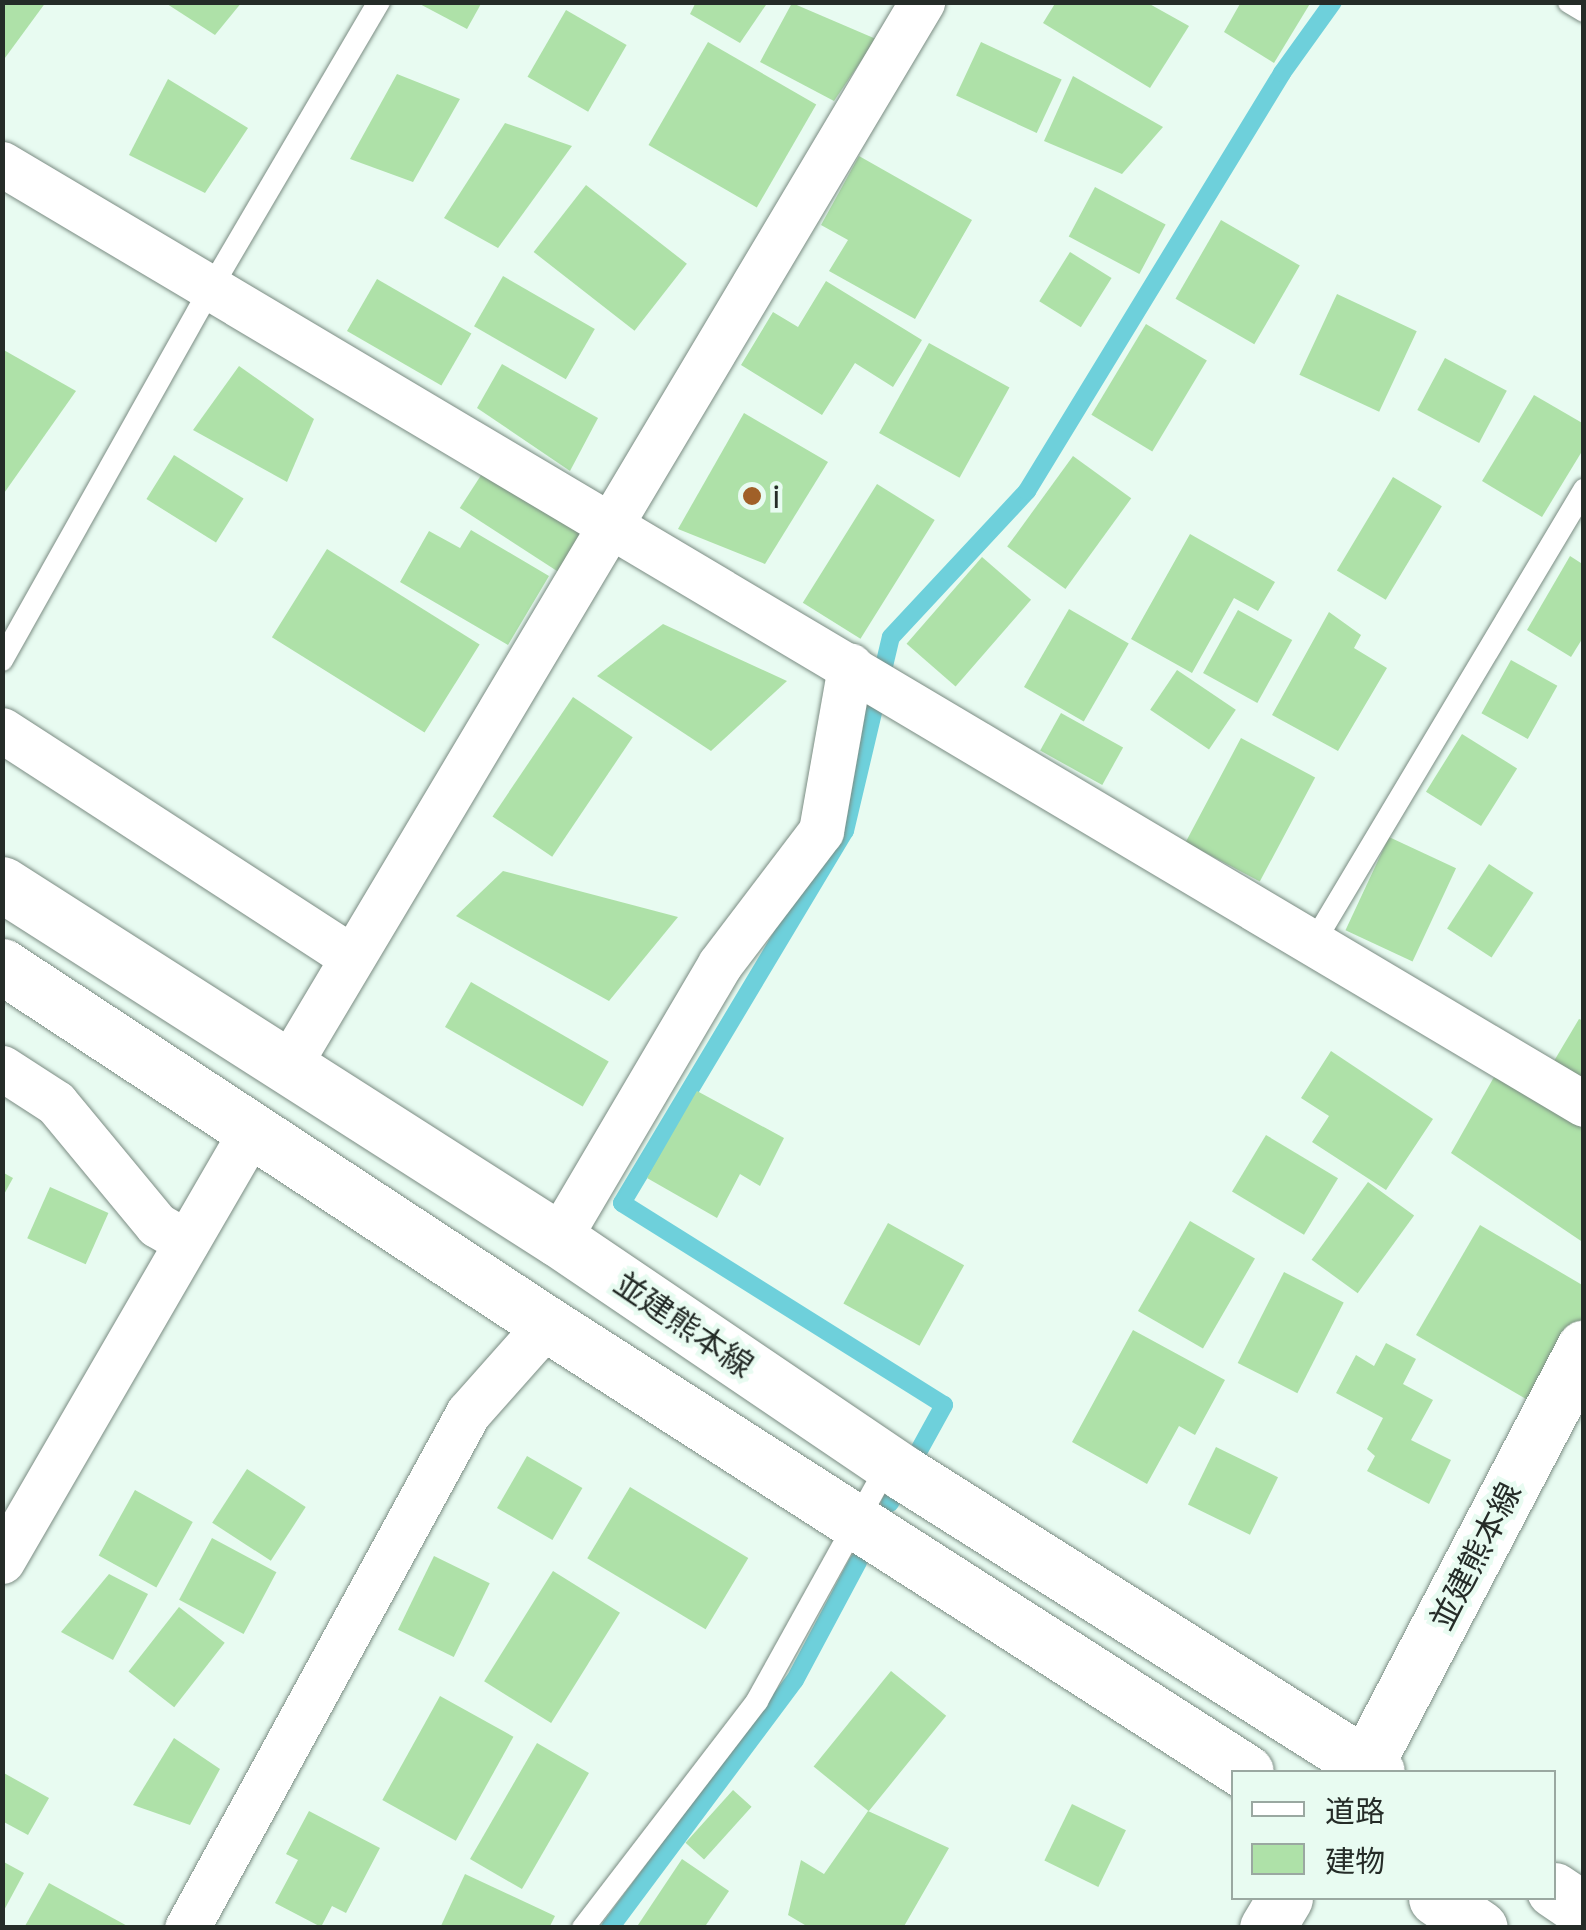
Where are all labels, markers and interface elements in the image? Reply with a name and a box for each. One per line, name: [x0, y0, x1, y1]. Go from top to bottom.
place label: i: [772, 477, 781, 515]
marker: i: [741, 485, 763, 507]
street label: 並建熊本線: [607, 1263, 761, 1385]
street label: 並建熊本線: [1422, 1476, 1528, 1636]
legend: [1231, 1770, 1556, 1900]
text: 道路: [1325, 1793, 1385, 1829]
text: 建物: [1325, 1843, 1385, 1879]

